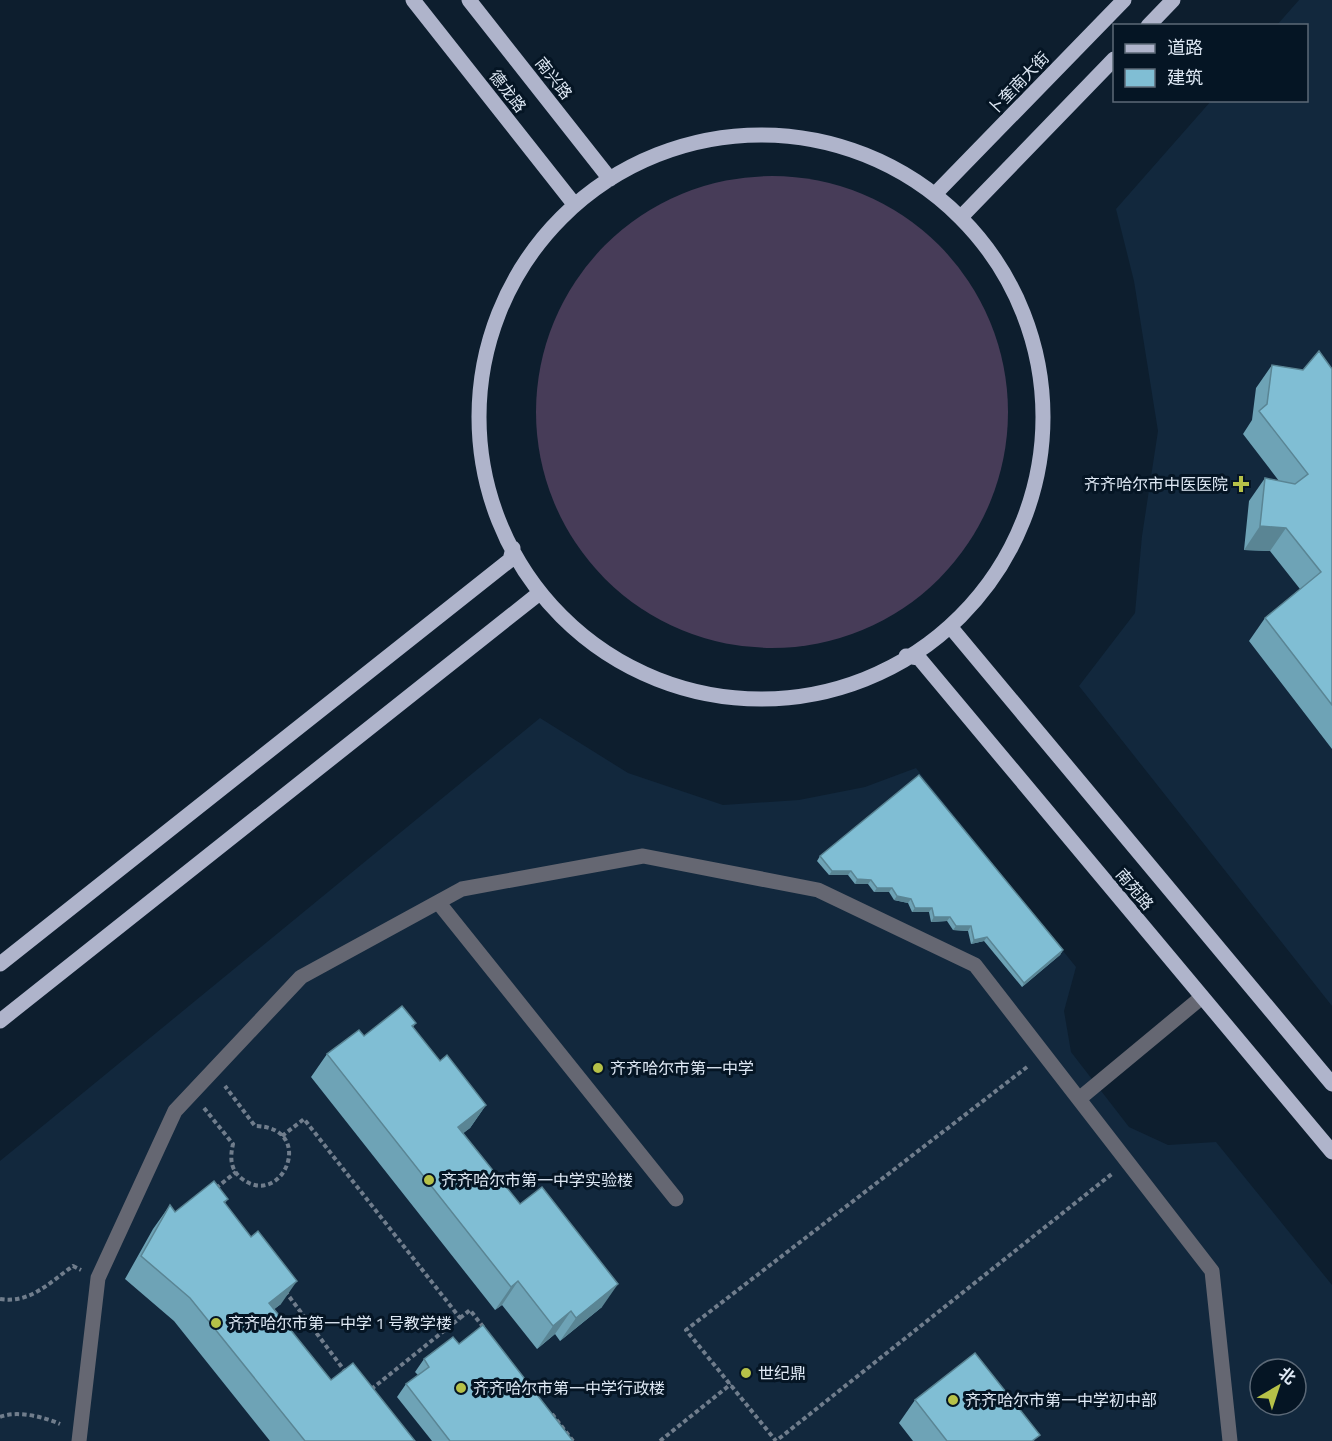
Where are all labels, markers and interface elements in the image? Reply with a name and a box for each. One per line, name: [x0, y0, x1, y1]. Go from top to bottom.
legend: [1113, 24, 1308, 102]
text: 道路: [1167, 34, 1203, 61]
street label: 卜奎南大街: [982, 46, 1054, 120]
street label: 南兴路: [530, 52, 578, 104]
text: 建筑: [1167, 64, 1203, 91]
street label: 德龙路: [484, 65, 532, 117]
place label: 齐齐哈尔市中医医院: [1084, 472, 1228, 496]
marker: 齐齐哈尔市中医医院: [1232, 475, 1250, 493]
street label: 南苑路: [1110, 863, 1160, 915]
place label: 齐齐哈尔市第一中学: [610, 1056, 754, 1080]
marker: 齐齐哈尔市第一中学: [591, 1061, 605, 1075]
place label: 齐齐哈尔市第一中学实验楼: [441, 1168, 633, 1192]
marker: 齐齐哈尔市第一中学实验楼: [422, 1173, 436, 1187]
place label: 齐齐哈尔市第一中学 1 号教学楼: [228, 1311, 452, 1335]
marker: 齐齐哈尔市第一中学 1 号教学楼: [209, 1316, 223, 1330]
north arrow: [1248, 1357, 1308, 1417]
place label: 世纪鼎: [758, 1361, 806, 1385]
text: 北: [1274, 1361, 1301, 1390]
marker: 世纪鼎: [739, 1366, 753, 1380]
place label: 齐齐哈尔市第一中学行政楼: [473, 1376, 665, 1400]
marker: 齐齐哈尔市第一中学行政楼: [454, 1381, 468, 1395]
place label: 齐齐哈尔市第一中学初中部: [965, 1388, 1157, 1412]
marker: 齐齐哈尔市第一中学初中部: [946, 1393, 960, 1407]

